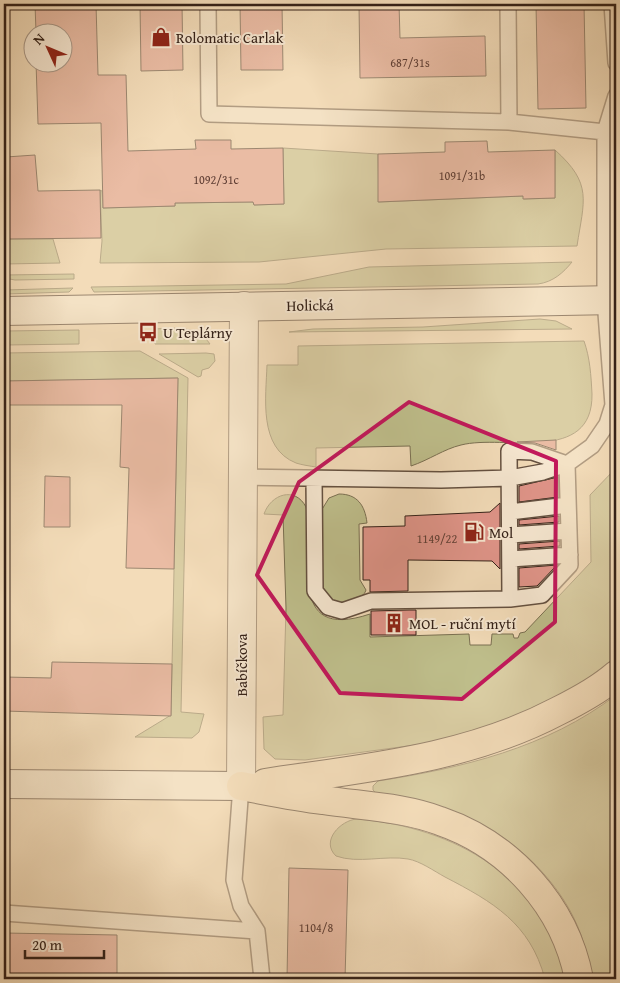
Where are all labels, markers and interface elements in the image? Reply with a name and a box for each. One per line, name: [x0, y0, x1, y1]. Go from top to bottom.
north arrow: [22, 22, 72, 72]
shop icon: Rolomatic Carlak: [150, 26, 172, 48]
place label: Rolomatic Carlak: [176, 27, 284, 48]
text: N: [28, 28, 50, 49]
house number: 687/31s: [390, 54, 430, 71]
house number: 1091/31b: [439, 167, 485, 184]
house number: 1092/31c: [193, 171, 239, 188]
street label: Holická: [286, 294, 334, 316]
bus stop icon: U Teplárny: [137, 321, 159, 343]
place label: U Teplárny: [163, 322, 233, 343]
fuel station icon: Mol: [463, 521, 485, 543]
place label: Mol: [489, 522, 513, 543]
house number: 1149/22: [417, 530, 457, 547]
building icon: MOL - ruční mytí: [383, 612, 405, 634]
place label: MOL - ruční mytí: [409, 613, 516, 634]
street label: Babíčkova: [231, 633, 252, 697]
house number: 1104/8: [299, 919, 333, 936]
scale bar: [25, 928, 104, 960]
text: 20 m: [32, 934, 63, 955]

